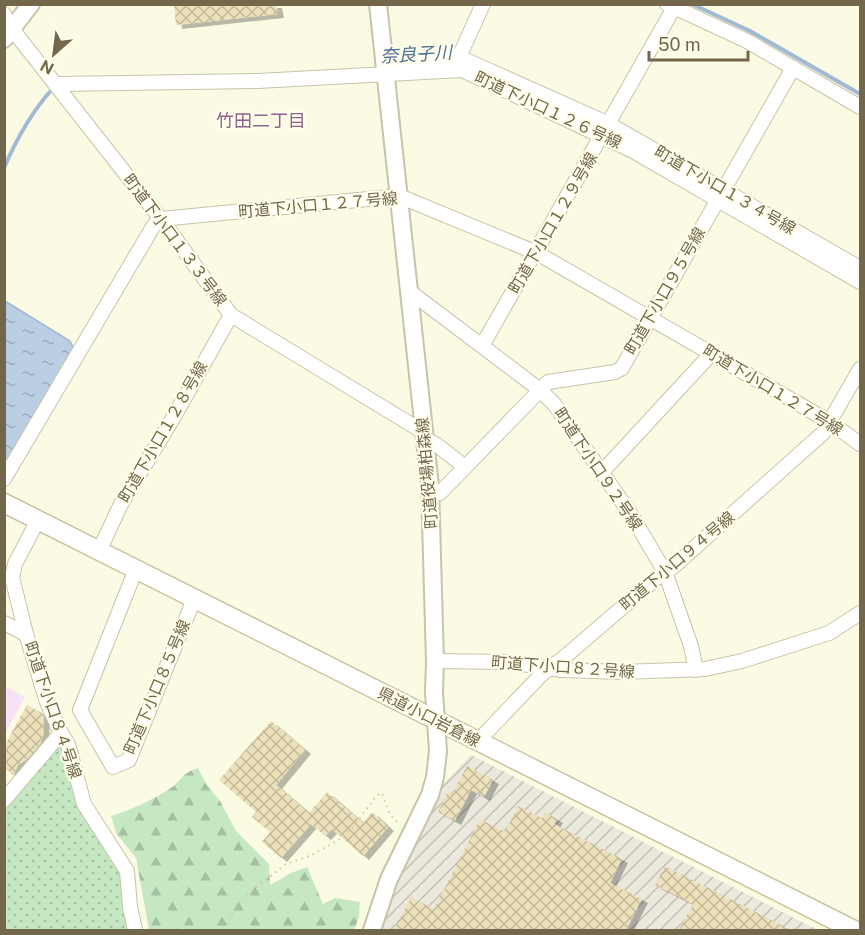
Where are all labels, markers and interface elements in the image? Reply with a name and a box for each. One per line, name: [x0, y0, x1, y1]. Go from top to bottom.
north arrow: [24, 24, 84, 84]
scale bar: [649, 24, 748, 62]
text: 50 m: [658, 34, 701, 55]
water label: 奈良子川: [379, 42, 454, 66]
text: N: [37, 55, 57, 78]
street label: 町道下小口１２６号線: [471, 68, 625, 152]
district label: 竹田二丁目: [216, 110, 306, 131]
street label: 町道下小口１３４号線: [651, 142, 799, 238]
street label: 町道下小口１２９号線: [505, 149, 601, 297]
street label: 町道下小口１３３号線: [119, 170, 231, 310]
street label: 町道下小口１２７号線: [237, 189, 399, 221]
street label: 町道下小口９５号線: [621, 224, 709, 358]
street label: 町道下小口１２７号線: [700, 341, 846, 439]
street label: 町道下小口１２８号線: [115, 358, 211, 506]
street label: 町道下小口９２号線: [550, 404, 646, 534]
street label: 町道役場柏森線: [413, 416, 441, 530]
street label: 町道下小口９４号線: [616, 507, 738, 615]
street label: 町道下小口８５号線: [120, 617, 194, 757]
street label: 町道下小口８４号線: [21, 639, 85, 781]
street label: 町道下小口８２号線: [491, 653, 635, 681]
street label: 県道小口岩倉線: [375, 683, 483, 751]

